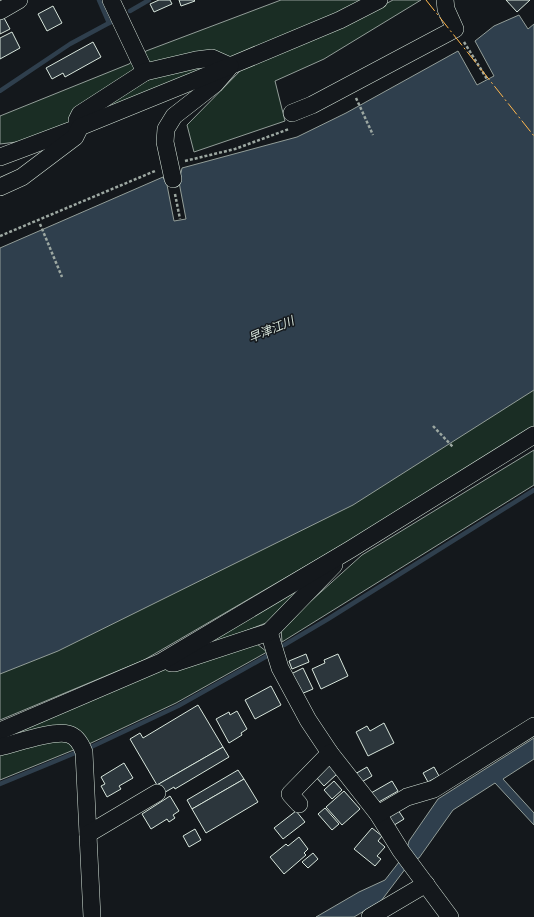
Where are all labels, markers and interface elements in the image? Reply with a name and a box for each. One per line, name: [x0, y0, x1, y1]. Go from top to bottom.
water label: 早津江川: [246, 312, 298, 345]

